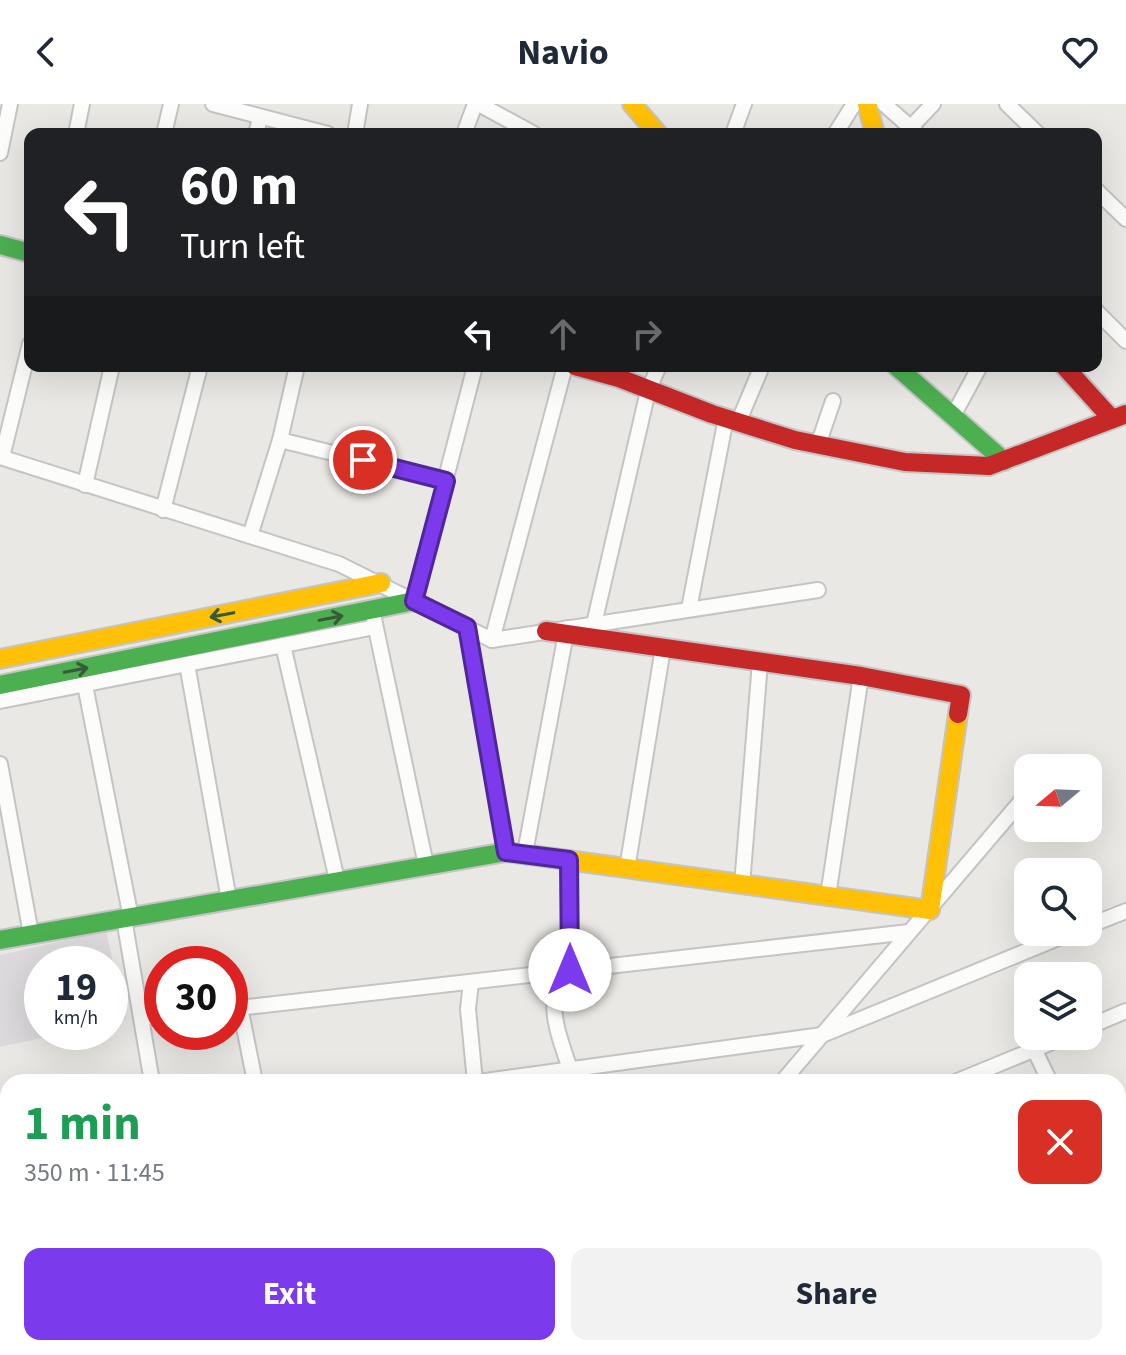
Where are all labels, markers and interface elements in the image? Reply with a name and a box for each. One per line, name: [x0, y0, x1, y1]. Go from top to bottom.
text: Navio: [517, 27, 609, 78]
icon: back: [24, 30, 68, 74]
icon: heart: [1058, 30, 1102, 74]
text: 60 m: [180, 147, 298, 226]
icon: left: [48, 160, 152, 264]
text: Turn left: [180, 221, 305, 272]
icon: left: [457, 312, 501, 356]
icon: ahead: [541, 312, 585, 356]
icon: right: [625, 312, 669, 356]
pin: [329, 426, 397, 494]
icon: arrive: [341, 438, 385, 482]
one-way arrow: [210, 608, 235, 623]
one-way arrow: [318, 610, 344, 625]
one-way arrow: [63, 661, 89, 676]
north arrow: [1014, 754, 1102, 842]
map controls: [1014, 754, 1102, 1050]
button: search: [1014, 858, 1102, 946]
position arrow: [528, 928, 612, 1012]
speed limit sign: 30: [144, 946, 248, 1050]
text: 19: [55, 959, 97, 1016]
button: layers: [1014, 962, 1102, 1050]
text: km/h: [54, 1004, 98, 1032]
text: 1 min: [24, 1090, 141, 1158]
button: close: [1018, 1100, 1102, 1184]
text: 350 m · 11:45: [24, 1154, 165, 1191]
button: Exit: [24, 1248, 555, 1340]
button: Share: [571, 1248, 1102, 1340]

